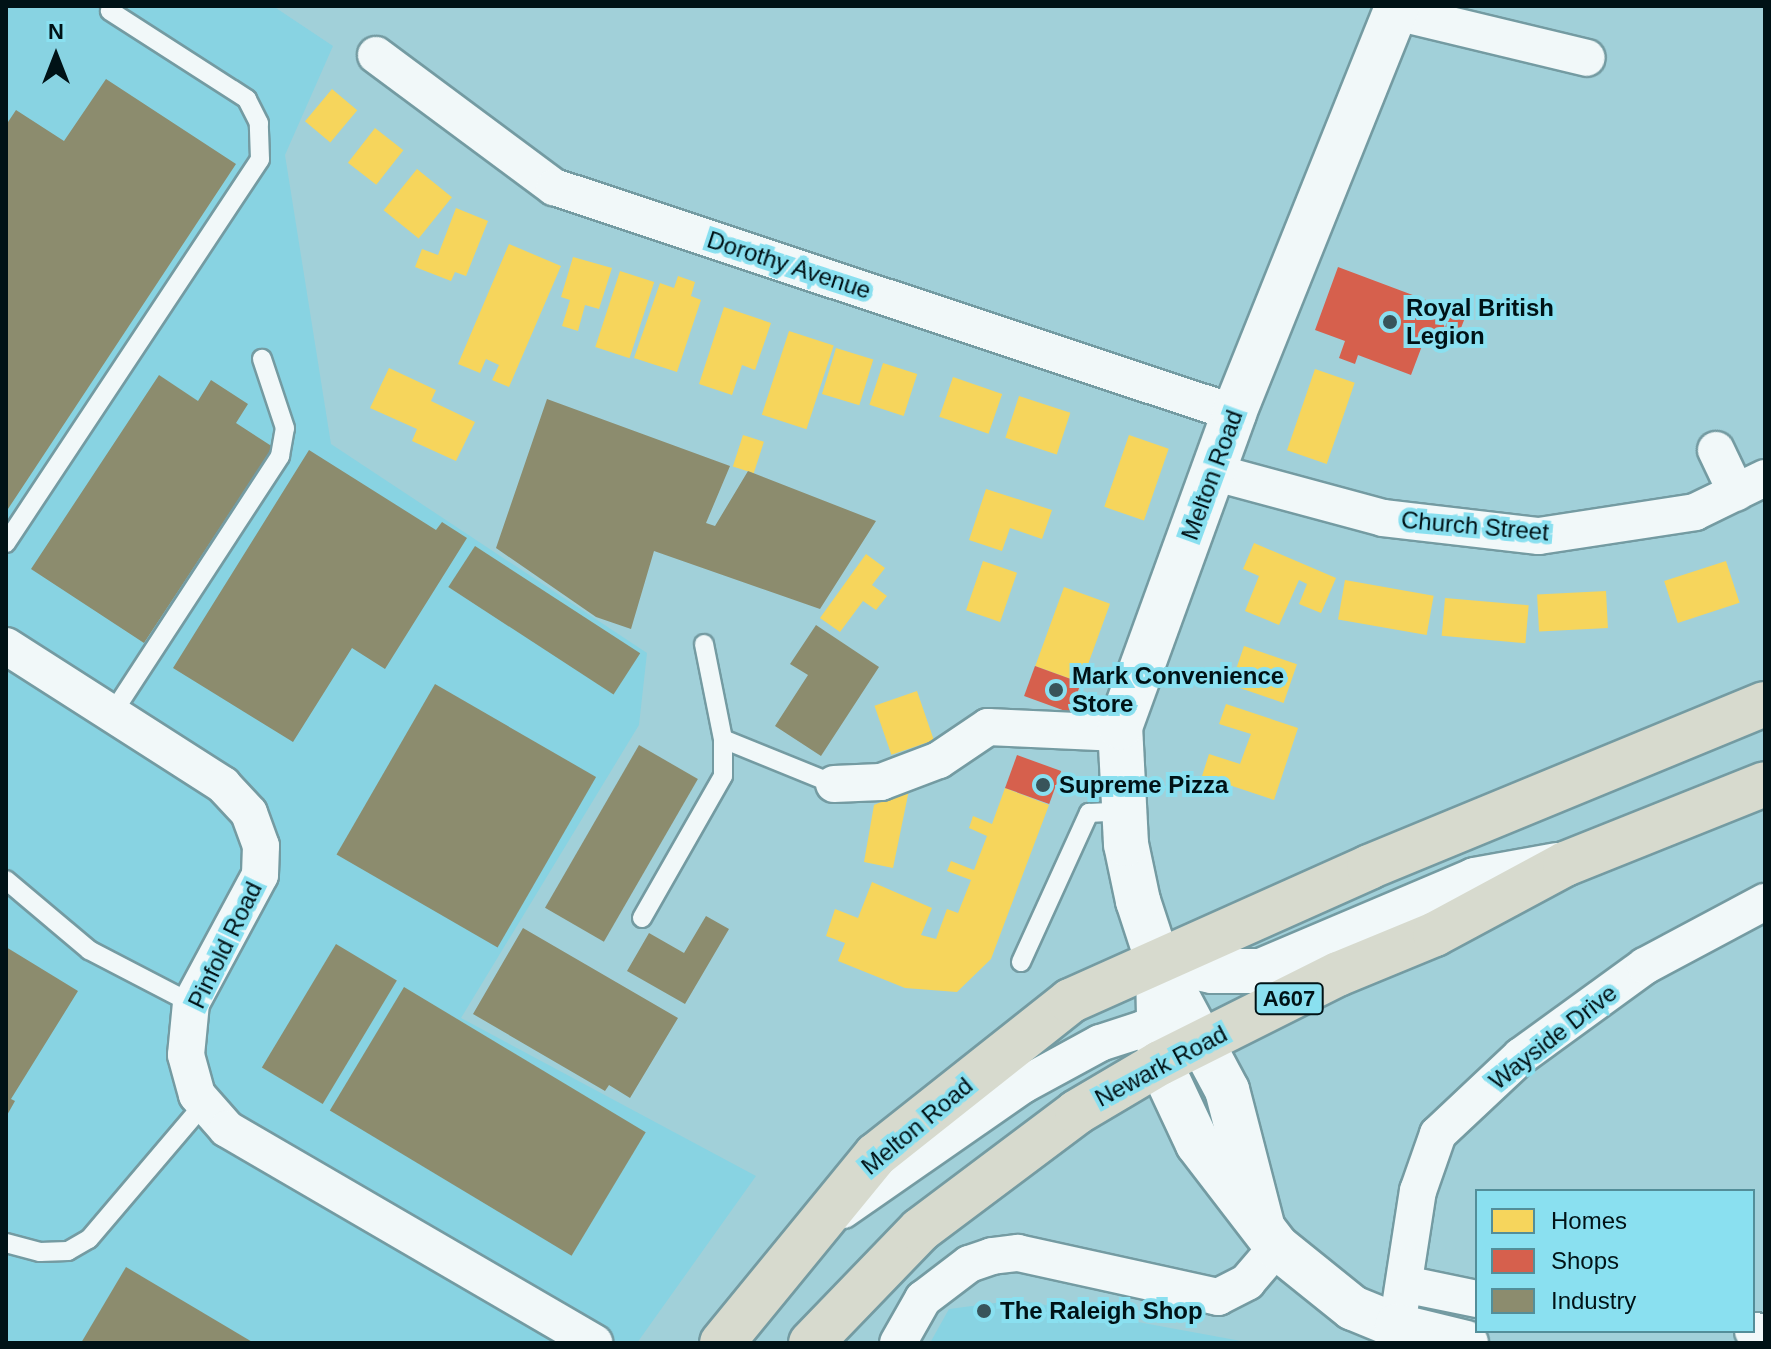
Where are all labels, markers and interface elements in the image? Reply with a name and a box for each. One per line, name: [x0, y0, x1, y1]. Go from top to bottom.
north arrow: [16, 16, 96, 96]
text: N: [48, 19, 64, 44]
street label: Dorothy Avenue: [703, 225, 875, 305]
place label: Royal British Legion: [1406, 294, 1554, 350]
marker: Royal British Legion: [1381, 313, 1399, 331]
street label: Melton Road: [1175, 406, 1249, 544]
street label: Church Street: [1400, 505, 1550, 547]
place label: Mark Convenience Store: [1072, 662, 1284, 718]
marker: Mark Convenience Store: [1047, 681, 1065, 699]
place label: Supreme Pizza: [1059, 771, 1228, 799]
marker: Supreme Pizza: [1034, 776, 1052, 794]
street label: Pinfold Road: [182, 877, 268, 1013]
street label: Wayside Drive: [1484, 978, 1622, 1096]
road number: A607: [1253, 981, 1325, 1017]
street label: Newark Road: [1090, 1019, 1232, 1113]
street label: Melton Road: [856, 1071, 978, 1181]
legend: [1475, 1189, 1755, 1333]
text: Homes: [1551, 1207, 1627, 1234]
text: Shops: [1551, 1247, 1619, 1274]
text: Industry: [1551, 1287, 1636, 1314]
place label: The Raleigh Shop: [1000, 1297, 1203, 1325]
marker: The Raleigh Shop: [975, 1302, 993, 1320]

